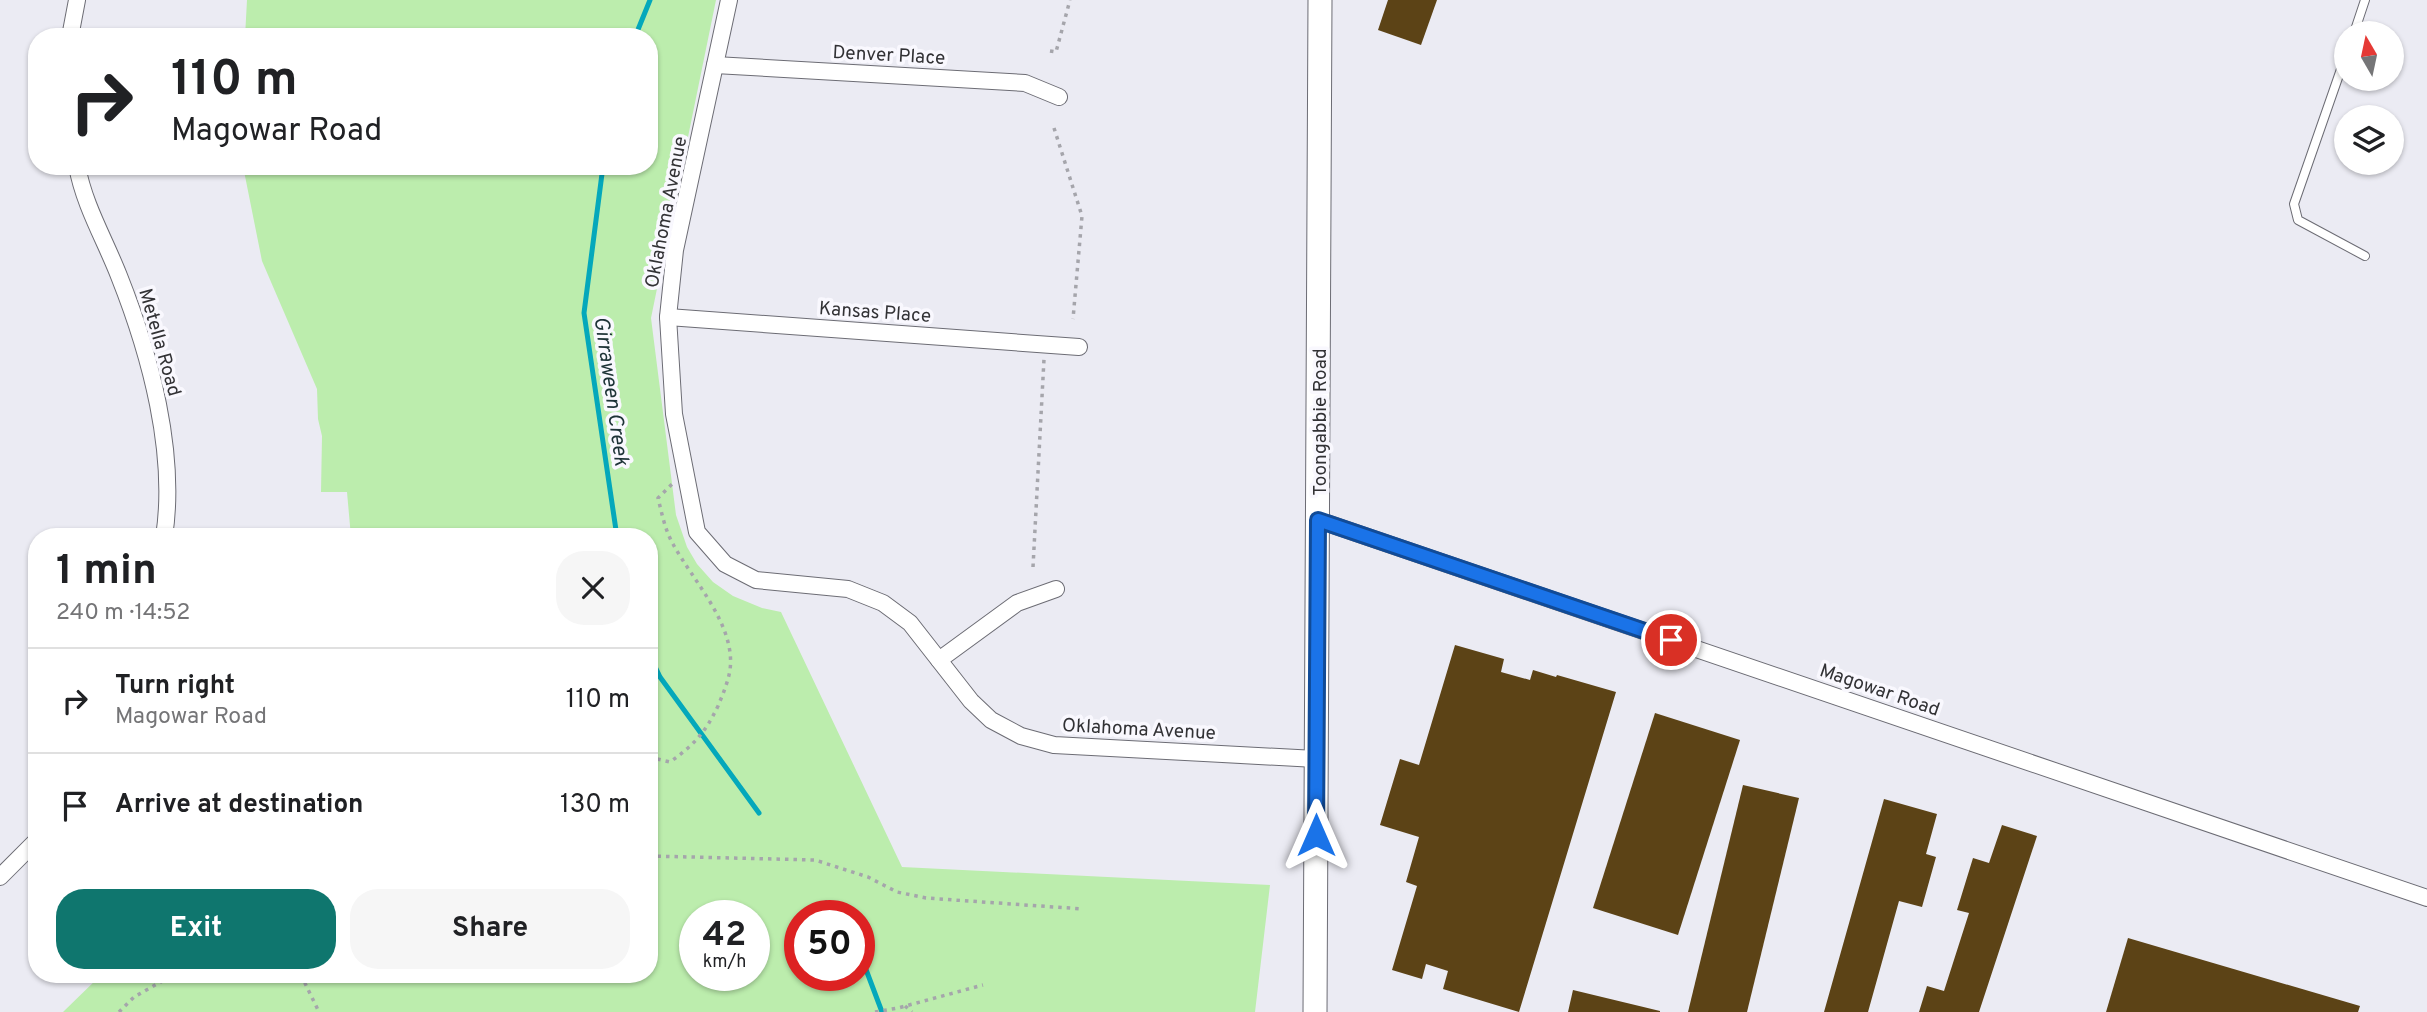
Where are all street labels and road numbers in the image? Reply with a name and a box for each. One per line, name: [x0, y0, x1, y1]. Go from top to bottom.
street label: Denver Place: [832, 41, 946, 71]
street label: Oklahoma Avenue: [641, 135, 693, 290]
street label: Metella Road: [132, 286, 186, 399]
street label: Kansas Place: [818, 297, 932, 329]
street label: Toongabbie Road: [1309, 348, 1333, 496]
street label: Magowar Road: [1816, 659, 1943, 723]
street label: Oklahoma Avenue: [1061, 714, 1216, 746]

